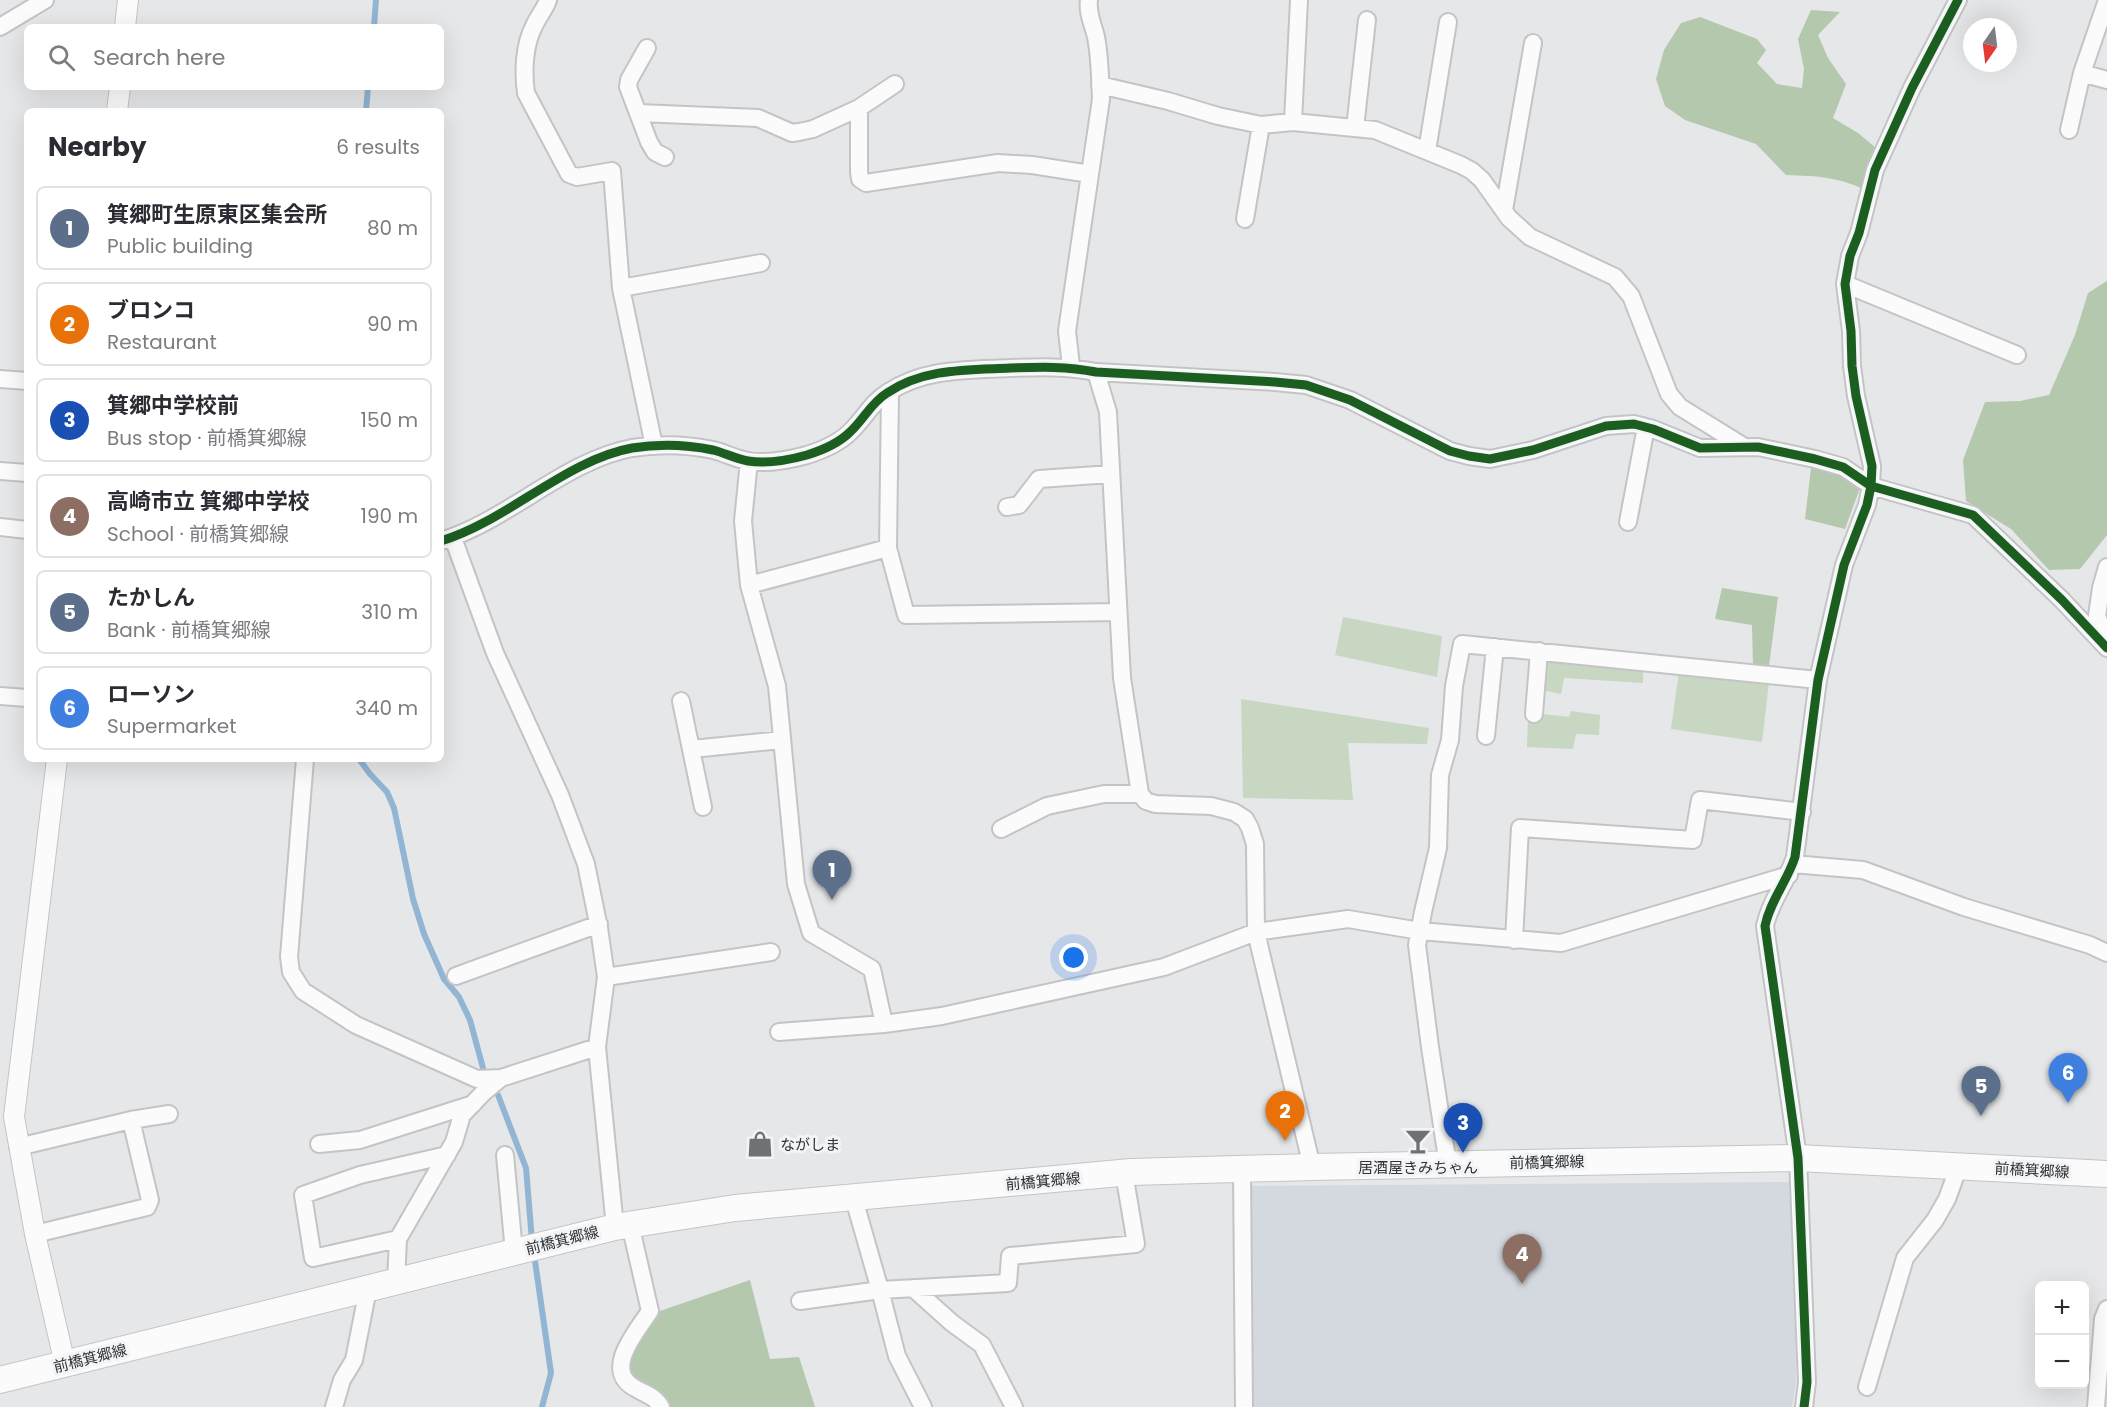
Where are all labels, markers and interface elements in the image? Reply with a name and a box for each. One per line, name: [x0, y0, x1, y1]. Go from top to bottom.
north arrow: [1963, 18, 2017, 72]
search box: [24, 24, 444, 90]
icon: search: [45, 41, 78, 74]
text: Search here: [93, 42, 226, 73]
text: Nearby: [48, 129, 146, 165]
text: 6 results: [336, 133, 420, 161]
text: 箕郷町生原東区集会所: [107, 199, 327, 230]
text: 1: [66, 214, 73, 242]
text: 80 m: [367, 214, 418, 242]
text: Public building: [107, 232, 253, 260]
text: ブロンコ: [107, 295, 195, 326]
text: 2: [64, 310, 75, 338]
text: 90 m: [367, 310, 418, 338]
text: Restaurant: [107, 328, 217, 356]
text: 箕郷中学校前: [107, 390, 239, 421]
text: 3: [63, 406, 76, 434]
text: 150 m: [361, 406, 418, 434]
text: Bus stop · 前橋箕郷線: [107, 424, 307, 452]
text: 高崎市立 箕郷中学校: [107, 486, 310, 517]
text: 4: [63, 502, 76, 530]
text: 190 m: [361, 502, 418, 530]
text: School · 前橋箕郷線: [107, 520, 289, 548]
text: たかしん: [107, 582, 195, 613]
text: 5: [63, 598, 76, 626]
text: 310 m: [361, 598, 418, 626]
text: Bank · 前橋箕郷線: [107, 616, 271, 644]
text: ローソン: [107, 679, 195, 710]
text: 6: [63, 694, 76, 722]
text: 340 m: [355, 694, 418, 722]
text: Supermarket: [107, 712, 236, 740]
pin: 1: [812, 850, 852, 900]
your location: [1059, 943, 1088, 972]
pin: 6: [2048, 1054, 2088, 1103]
pin: 5: [1962, 1066, 2000, 1116]
pin: 2: [1266, 1092, 1304, 1141]
pin: 3: [1444, 1104, 1482, 1153]
bar icon: 居酒屋きみちゃん: [1403, 1126, 1433, 1156]
shop icon: ながしま: [745, 1129, 775, 1159]
place label: ながしま: [780, 1134, 840, 1155]
street label: 前橋箕郷線: [1509, 1151, 1585, 1173]
place label: 居酒屋きみちゃん: [1358, 1157, 1478, 1178]
street label: 前橋箕郷線: [1994, 1158, 2070, 1182]
street label: 前橋箕郷線: [1005, 1167, 1081, 1195]
street label: 前橋箕郷線: [523, 1221, 601, 1259]
pin: 4: [1502, 1234, 1541, 1284]
map controls: [2035, 1281, 2089, 1389]
button: +: [2035, 1281, 2089, 1335]
button: −: [2035, 1335, 2089, 1389]
street label: 前橋箕郷線: [51, 1339, 129, 1377]

